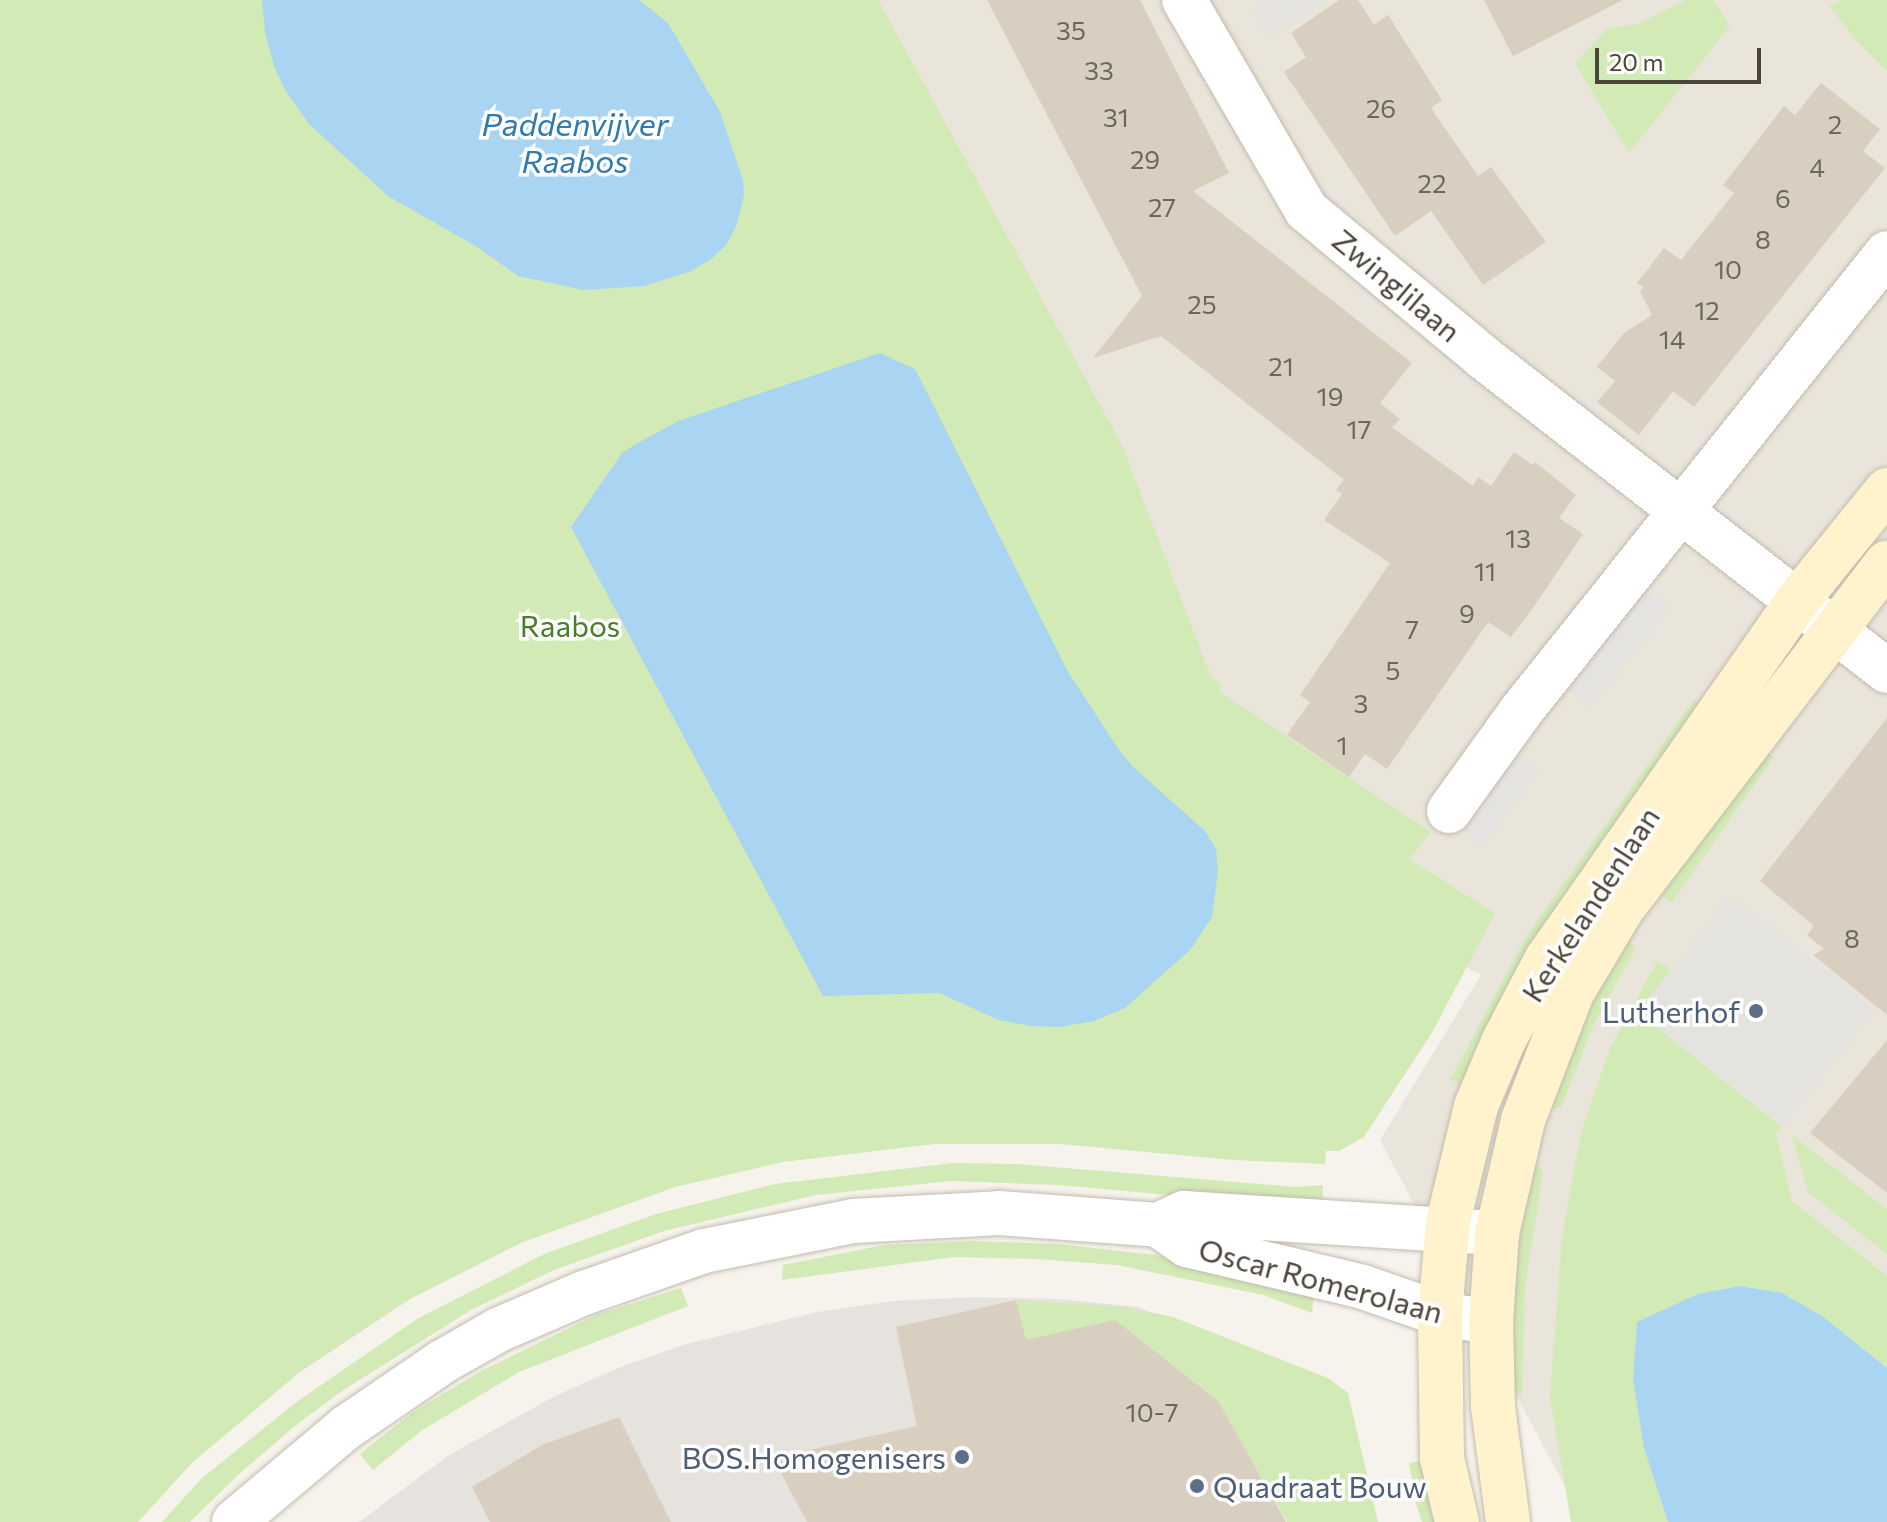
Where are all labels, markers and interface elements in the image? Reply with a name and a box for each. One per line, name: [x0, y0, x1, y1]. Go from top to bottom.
house number: 35: [1056, 14, 1086, 46]
scale bar: [1599, 32, 1765, 82]
text: 20 m: [1609, 47, 1663, 76]
house number: 33: [1084, 54, 1114, 86]
house number: 26: [1366, 92, 1396, 124]
house number: 31: [1103, 101, 1129, 133]
water label: Paddenvijver Raabos: [482, 105, 668, 180]
house number: 2: [1828, 108, 1842, 140]
house number: 29: [1130, 143, 1160, 175]
house number: 4: [1809, 151, 1825, 183]
house number: 22: [1418, 167, 1446, 199]
house number: 6: [1775, 182, 1791, 214]
house number: 27: [1148, 191, 1176, 223]
street label: Zwinglilaan: [1326, 221, 1468, 349]
house number: 8: [1755, 223, 1771, 255]
house number: 10: [1714, 253, 1742, 285]
house number: 25: [1187, 288, 1217, 320]
house number: 12: [1694, 294, 1720, 326]
house number: 14: [1659, 323, 1685, 355]
house number: 21: [1268, 350, 1294, 382]
house number: 19: [1317, 380, 1343, 412]
house number: 17: [1347, 413, 1371, 445]
house number: 13: [1505, 522, 1531, 554]
house number: 11: [1474, 555, 1496, 587]
house number: 9: [1459, 597, 1475, 629]
park label: Raabos: [520, 607, 620, 643]
house number: 7: [1405, 613, 1419, 645]
house number: 5: [1386, 654, 1400, 686]
house number: 3: [1354, 687, 1368, 719]
house number: 1: [1336, 729, 1348, 761]
street label: Kerkelandenlaan: [1514, 800, 1666, 1008]
house number: 8: [1844, 922, 1860, 954]
place label: Lutherhof: [1602, 993, 1740, 1029]
marker: Lutherhof: [1747, 1002, 1765, 1020]
street label: Oscar Romerolaan: [1195, 1230, 1447, 1330]
house number: 10-7: [1126, 1396, 1178, 1428]
place label: BOS.Homogenisers: [682, 1439, 946, 1475]
marker: BOS.Homogenisers: [953, 1448, 971, 1466]
place label: Quadraat Bouw: [1213, 1468, 1426, 1504]
marker: Quadraat Bouw: [1188, 1477, 1206, 1495]

